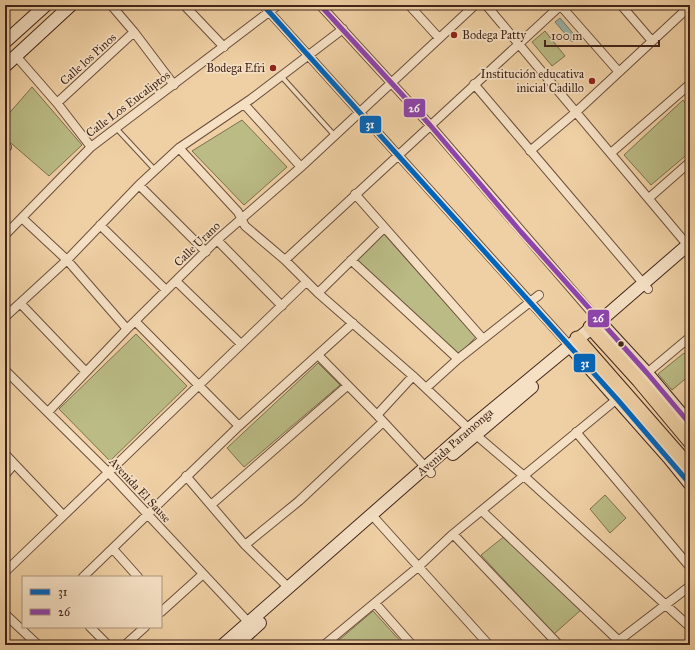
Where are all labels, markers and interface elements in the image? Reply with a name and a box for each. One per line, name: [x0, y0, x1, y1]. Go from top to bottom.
scale bar: [545, 22, 659, 48]
place label: Bodega Patty: [462, 28, 527, 43]
text: 100 m: [551, 29, 582, 43]
street label: Calle los Pinos: [57, 30, 119, 88]
marker: Bodega Patty: [449, 30, 459, 40]
place label: Bodega Efri: [206, 61, 266, 76]
marker: Bodega Efri: [268, 63, 278, 73]
place label: Institución educativa inicial Cadillo: [481, 67, 585, 95]
street label: Calle Los Eucaliptos: [83, 68, 173, 140]
marker: Institución educativa inicial Cadillo: [587, 76, 597, 86]
line badge: 26: [403, 98, 426, 118]
text: 26: [408, 102, 421, 115]
line badge: 31: [359, 115, 382, 134]
text: 31: [366, 118, 375, 132]
street label: Calle Urano: [171, 219, 223, 269]
line badge: 26: [587, 309, 610, 328]
text: 26: [592, 312, 605, 325]
unlabelled marker: [616, 339, 626, 349]
line badge: 31: [573, 353, 596, 373]
text: 31: [581, 357, 590, 371]
street label: Avenida Paramonga: [413, 405, 497, 480]
street label: Avenida El Sause: [106, 454, 174, 525]
legend: [22, 576, 162, 628]
text: 31: [58, 585, 68, 599]
text: 26: [58, 605, 71, 619]

